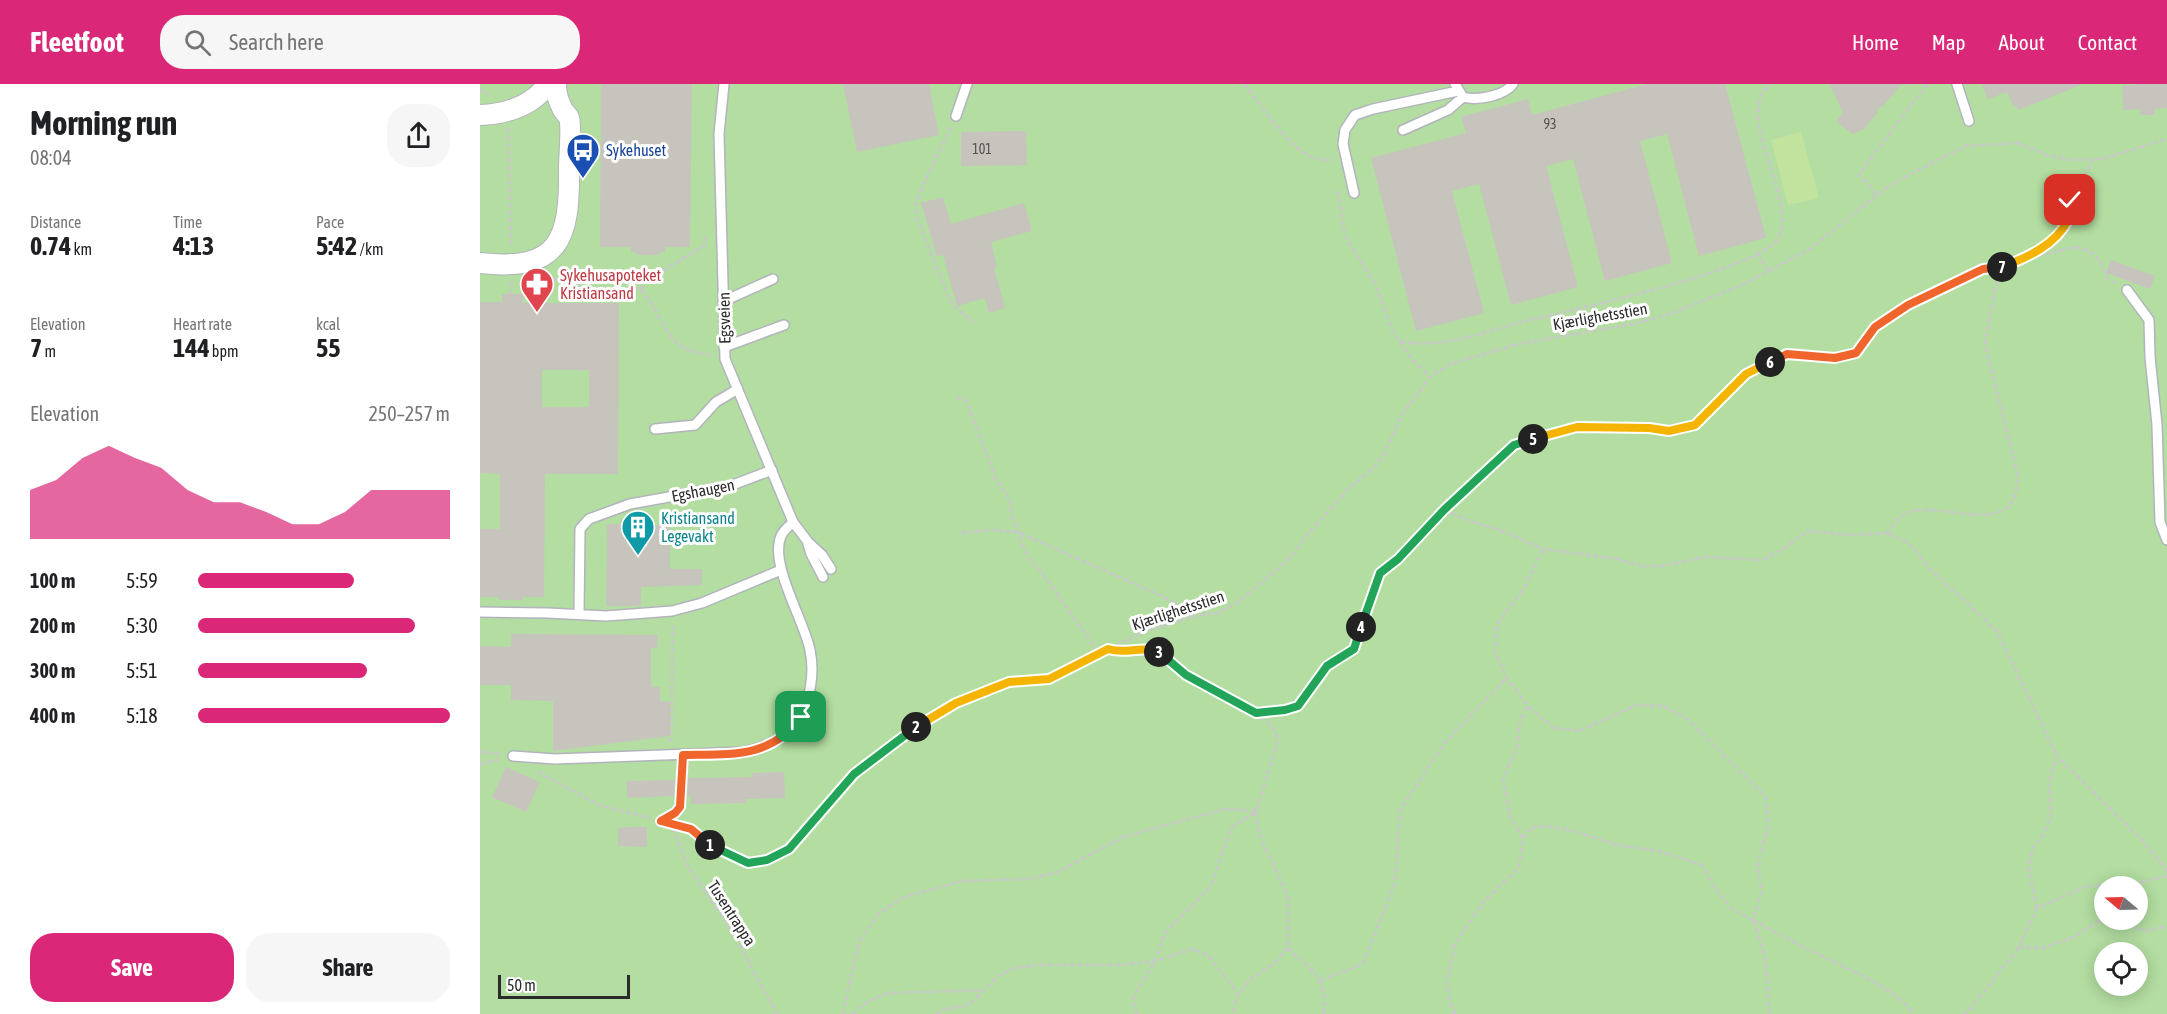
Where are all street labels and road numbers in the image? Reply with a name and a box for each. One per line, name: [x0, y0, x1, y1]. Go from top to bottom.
street label: Egsveien: [715, 292, 734, 344]
street label: Kjærlighetsstien: [1551, 299, 1649, 334]
street label: Egshaugen: [670, 475, 736, 506]
street label: Kjærlighetsstien: [1130, 587, 1227, 634]
street label: Tusentrappa: [704, 877, 760, 949]

